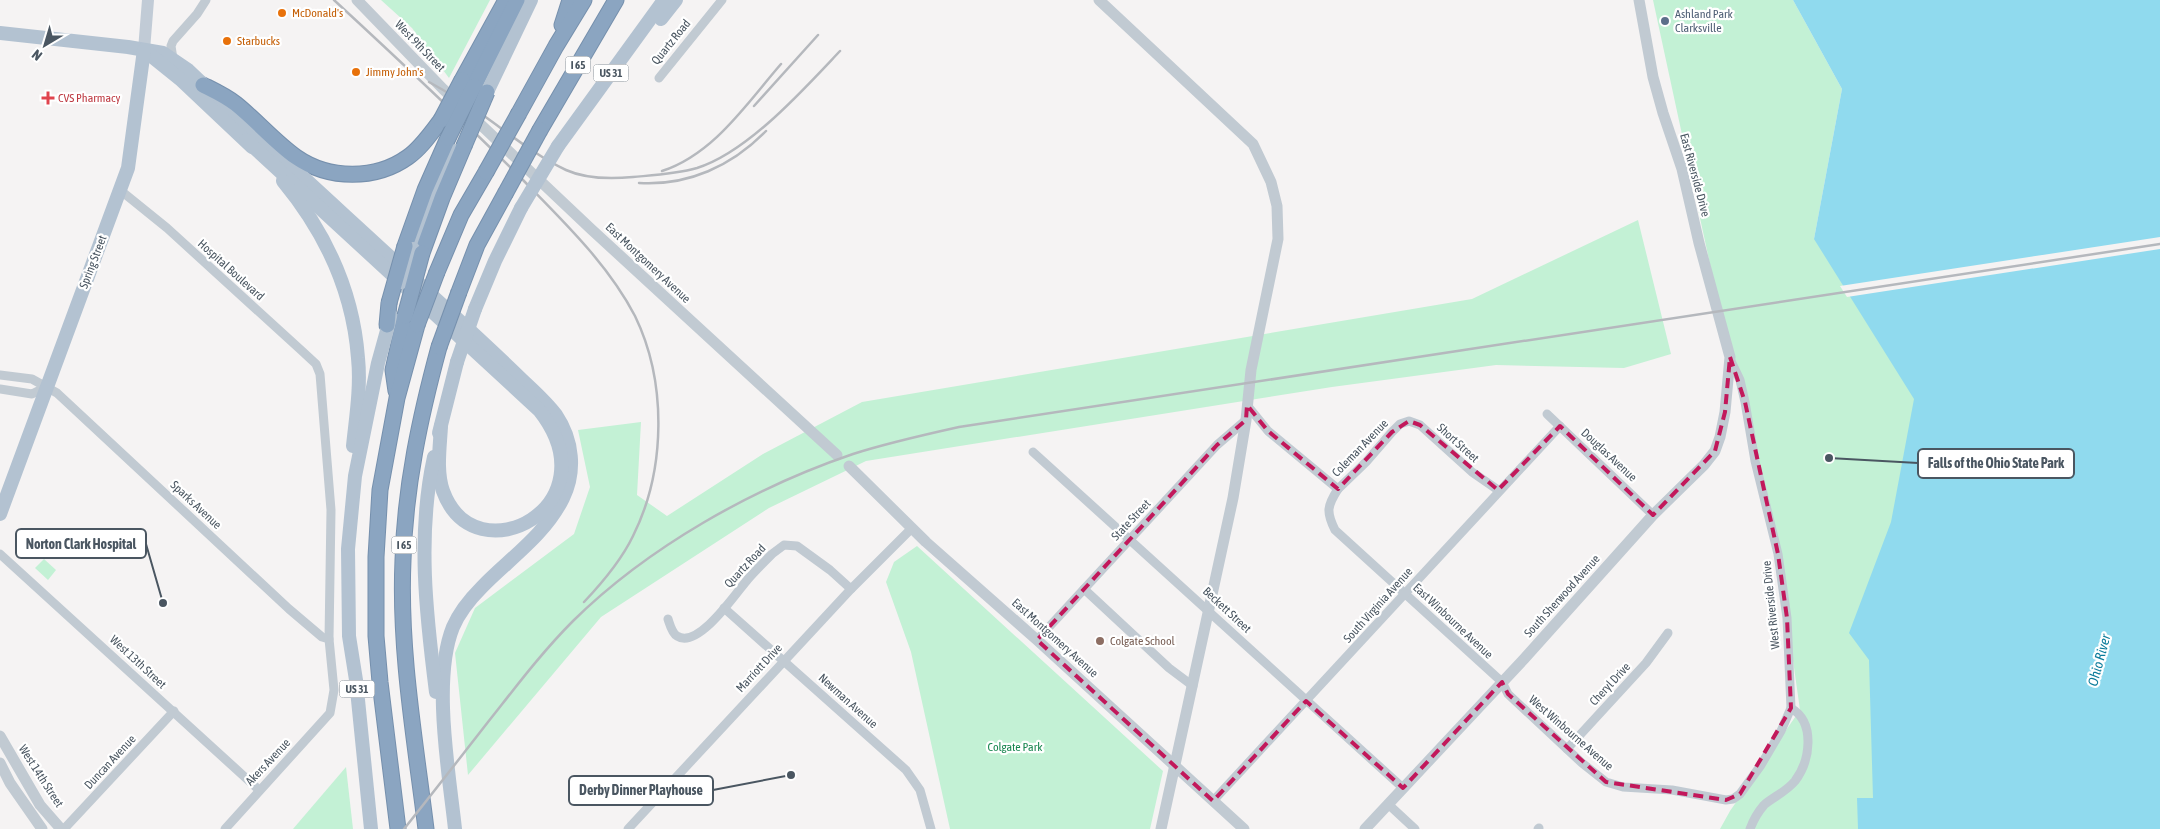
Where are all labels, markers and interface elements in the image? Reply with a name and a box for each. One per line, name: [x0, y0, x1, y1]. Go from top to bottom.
place label: McDonald's: [292, 6, 343, 20]
marker: McDonald's: [276, 7, 288, 19]
place label: Ashland Park Clarksville: [1675, 7, 1734, 35]
marker: Ashland Park Clarksville: [1659, 15, 1671, 27]
street label: West 9th Street: [392, 17, 448, 75]
street label: Quartz Road: [649, 17, 693, 67]
north arrow: [20, 20, 70, 70]
place label: Starbucks: [237, 34, 280, 48]
marker: Starbucks: [221, 35, 233, 47]
text: N: [29, 46, 45, 64]
road number: I 65: [566, 56, 590, 74]
road number: US 31: [594, 64, 628, 82]
place label: Jimmy John's: [366, 65, 424, 79]
marker: Jimmy John's: [350, 66, 362, 78]
place label: CVS Pharmacy: [58, 91, 120, 105]
marker: CVS Pharmacy: [42, 92, 54, 104]
street label: East Riverside Drive: [1677, 132, 1713, 218]
street label: East Montgomery Avenue: [603, 220, 693, 306]
street label: Spring Street: [76, 233, 110, 291]
street label: Hospital Boulevard: [195, 237, 267, 303]
street label: Coleman Avenue: [1329, 416, 1391, 480]
street label: Short Street: [1434, 421, 1482, 466]
street label: Douglas Avenue: [1578, 426, 1640, 484]
callout: Falls of the Ohio State Park: [1918, 449, 2074, 478]
text: Falls of the Ohio State Park: [1928, 455, 2065, 471]
street label: Sparks Avenue: [168, 478, 224, 532]
street label: State Street: [1109, 496, 1154, 543]
callout: Norton Clark Hospital: [16, 529, 146, 558]
text: Norton Clark Hospital: [26, 536, 137, 552]
road number: I 65: [392, 536, 416, 554]
street label: Quartz Road: [721, 541, 769, 591]
street label: South Sherwood Avenue: [1521, 552, 1603, 640]
street label: West Riverside Drive: [1759, 560, 1783, 650]
street label: South Virginia Avenue: [1341, 565, 1415, 645]
street label: East Winbourne Avenue: [1410, 580, 1496, 662]
street label: Beckett Street: [1200, 584, 1254, 636]
street label: East Montgomery Avenue: [1009, 596, 1101, 680]
water label: Ohio River: [2084, 631, 2114, 688]
street label: West 13th Street: [107, 632, 169, 692]
place label: Colgate School: [1110, 634, 1176, 648]
marker: Colgate School: [1094, 635, 1106, 647]
street label: Marriott Drive: [733, 641, 785, 695]
street label: Cheryl Drive: [1587, 660, 1633, 708]
street label: Newman Avenue: [816, 671, 880, 731]
road number: US 31: [340, 681, 374, 698]
street label: West Winbourne Avenue: [1526, 693, 1616, 773]
street label: Duncan Avenue: [81, 732, 139, 792]
street label: Akers Avenue: [243, 736, 293, 788]
park label: Colgate Park: [987, 740, 1043, 754]
street label: West 14th Street: [16, 742, 67, 810]
callout: Derby Dinner Playhouse: [569, 776, 713, 805]
text: Derby Dinner Playhouse: [579, 782, 703, 798]

